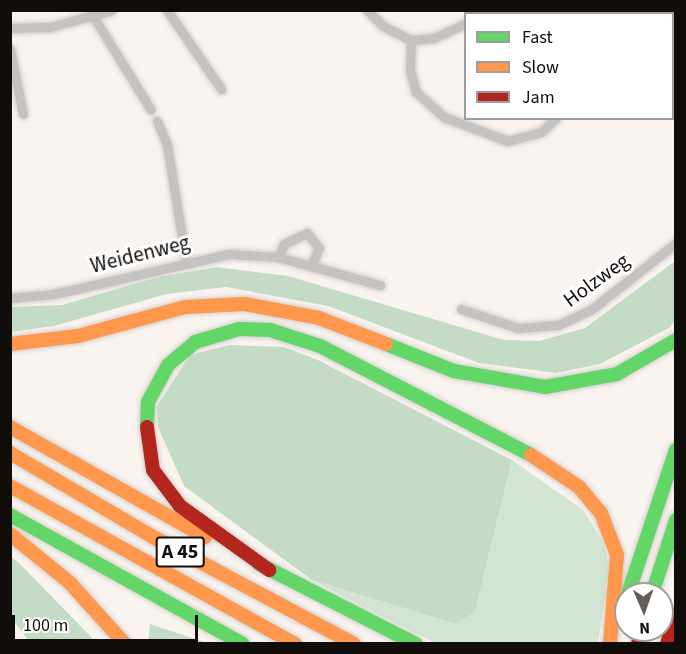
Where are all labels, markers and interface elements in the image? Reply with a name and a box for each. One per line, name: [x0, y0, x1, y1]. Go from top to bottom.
legend: [464, 12, 674, 120]
text: Fast: [522, 25, 553, 50]
text: Slow: [522, 55, 559, 80]
text: Jam: [522, 85, 555, 110]
street label: Weidenweg: [88, 230, 192, 278]
street label: Holzweg: [558, 248, 634, 312]
road number: A 45: [154, 535, 206, 569]
north arrow: [614, 582, 674, 642]
scale bar: [15, 603, 201, 641]
text: 100 m: [23, 613, 68, 638]
text: N: [639, 617, 650, 639]

